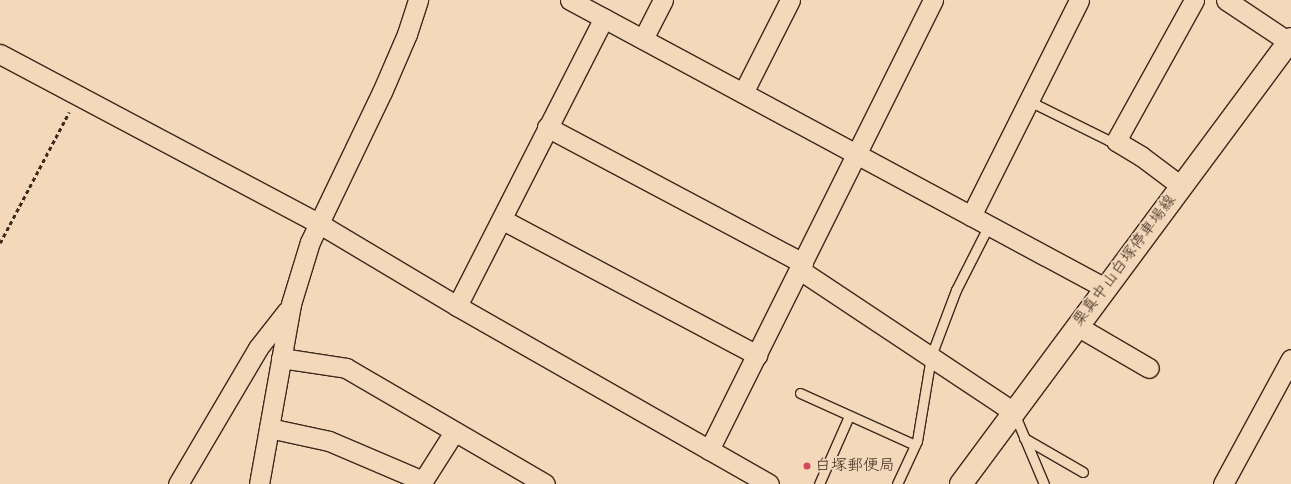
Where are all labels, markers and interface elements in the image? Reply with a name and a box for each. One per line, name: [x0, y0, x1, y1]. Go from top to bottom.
street label: 栗真中山白塚停車場線: [1069, 191, 1181, 331]
place label: 白塚郵便局: [815, 456, 895, 476]
marker: 白塚郵便局: [802, 461, 812, 471]

